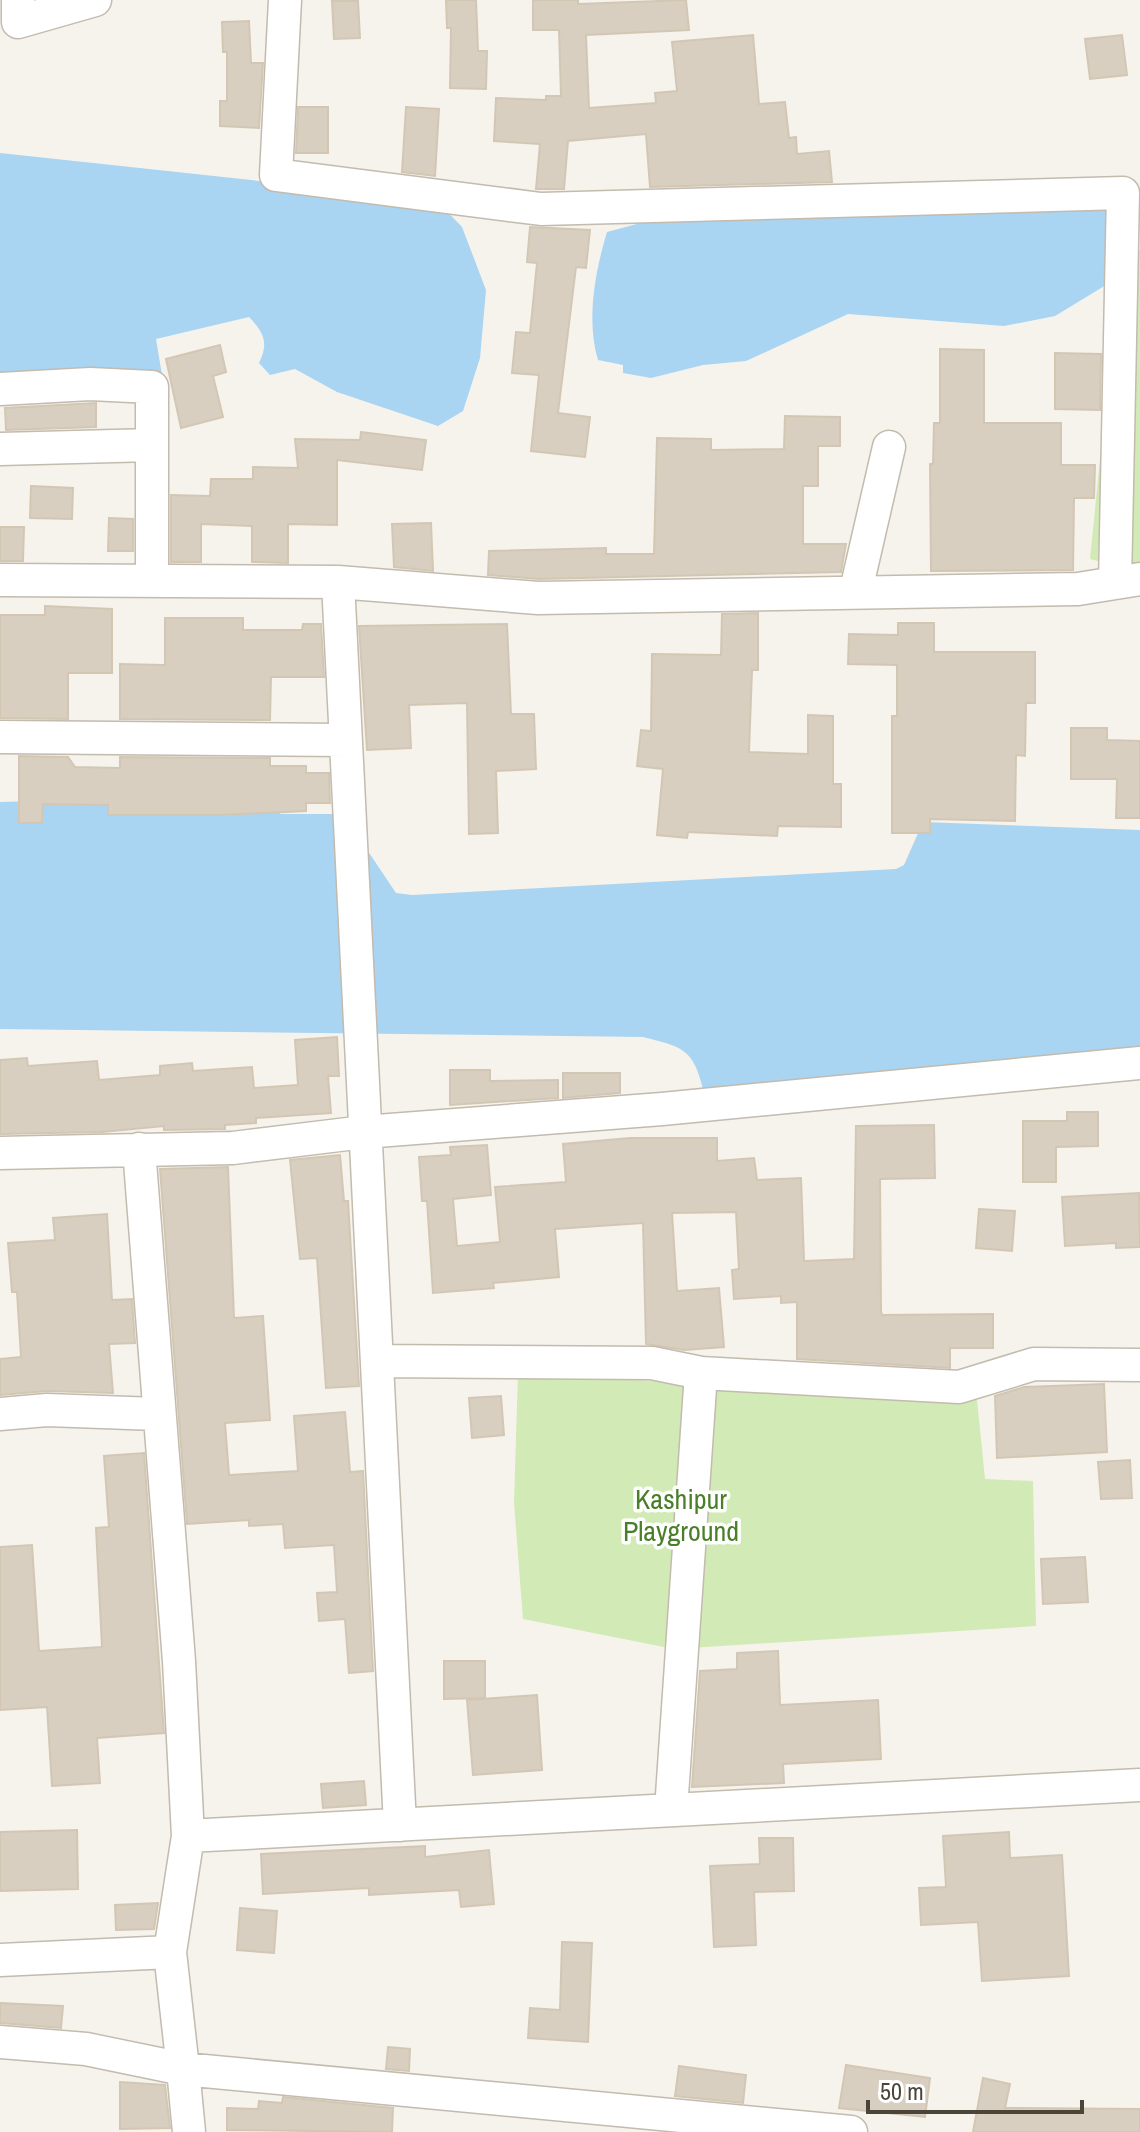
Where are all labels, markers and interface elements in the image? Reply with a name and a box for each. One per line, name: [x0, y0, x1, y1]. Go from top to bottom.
park label: Kashipur Playground: [623, 1480, 739, 1550]
scale bar: [868, 2064, 1082, 2114]
text: 50 m: [880, 2075, 924, 2107]

